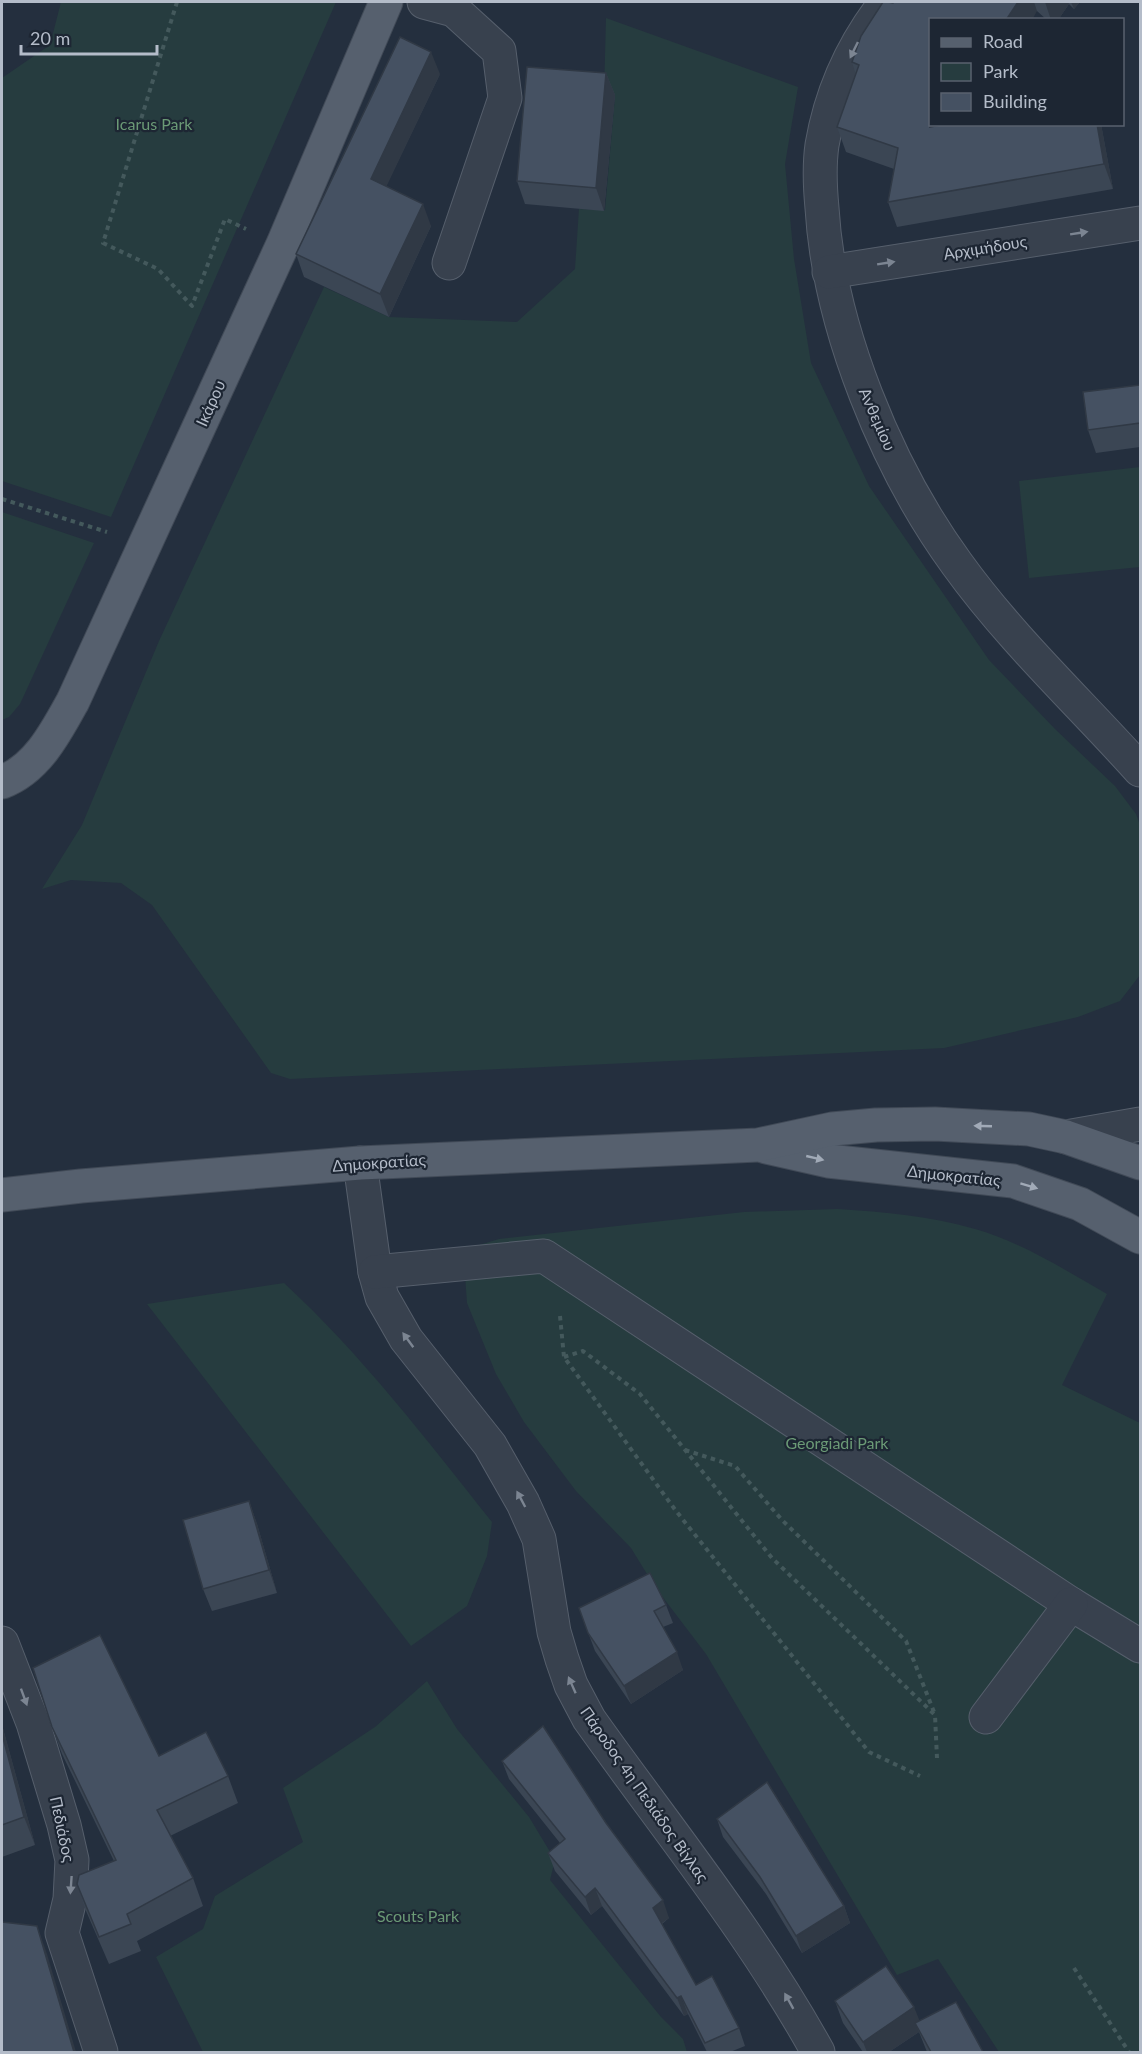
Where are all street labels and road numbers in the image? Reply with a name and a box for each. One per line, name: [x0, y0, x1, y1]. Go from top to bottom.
street label: Αρχιμήδους: [942, 231, 1029, 263]
street label: Ικάρου: [191, 377, 229, 429]
street label: Ανθεμίου: [856, 385, 900, 453]
street label: Δημοκρατίας: [332, 1149, 427, 1175]
street label: Δημοκρατίας: [906, 1161, 1002, 1189]
street label: Πάροδος 4η Πεδιάδος Βίγλας: [577, 1703, 713, 1886]
street label: Πεδιάδος: [47, 1794, 79, 1864]

